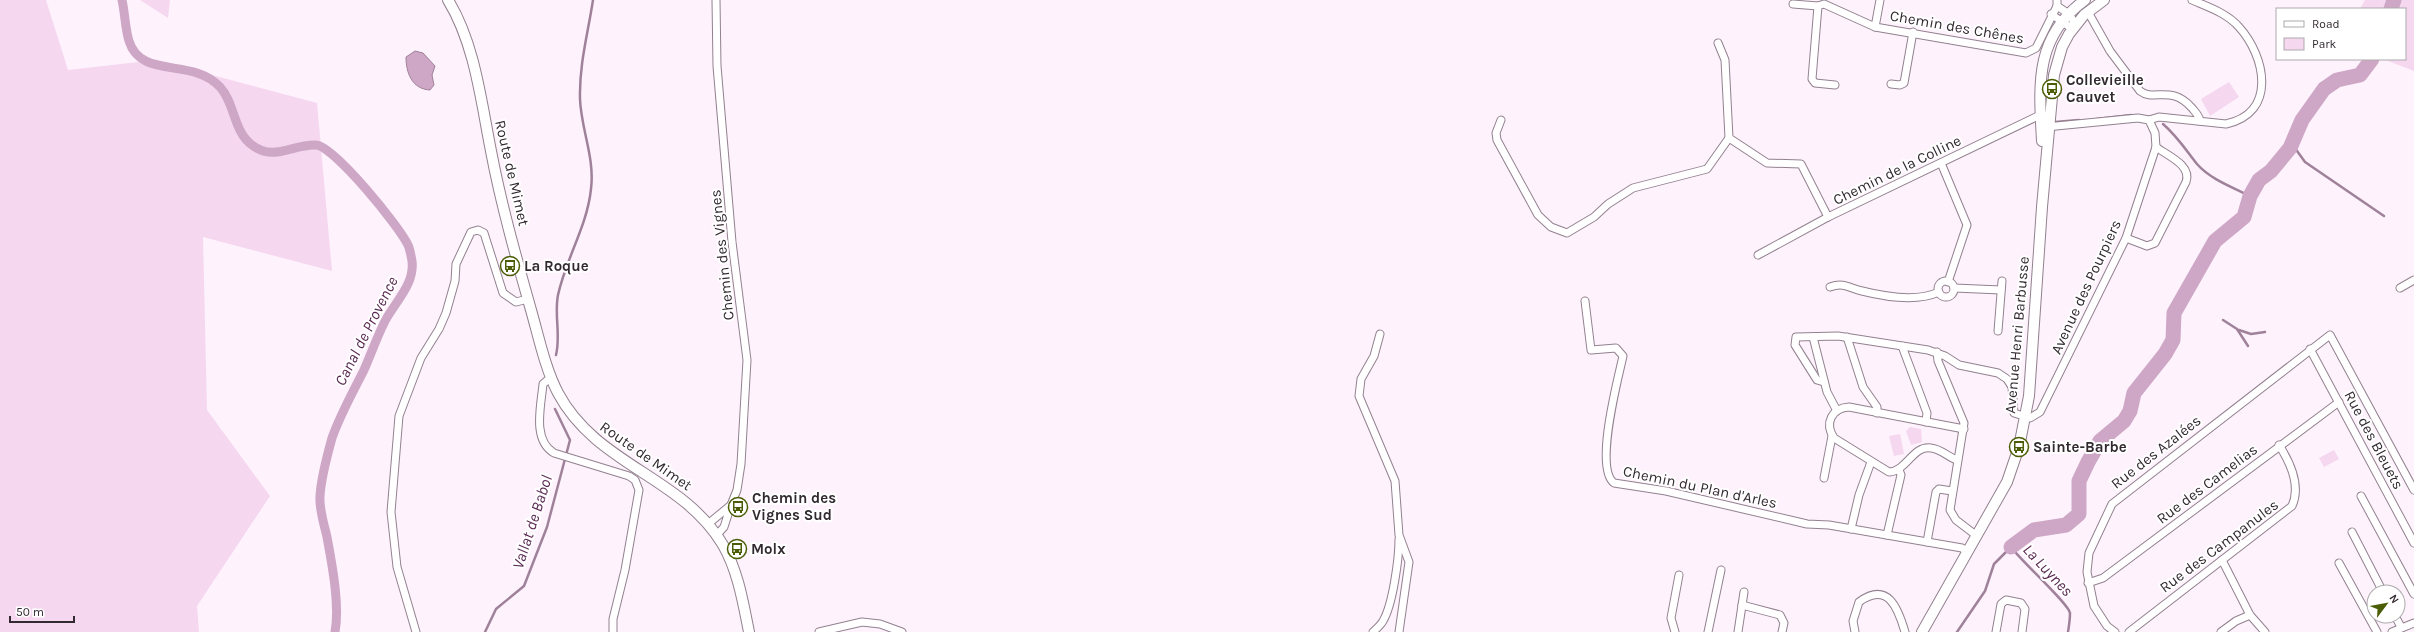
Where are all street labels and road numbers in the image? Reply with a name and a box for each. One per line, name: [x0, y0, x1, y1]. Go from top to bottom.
street label: Chemin des Chênes: [1889, 6, 2025, 48]
street label: Route de Mimet: [491, 118, 533, 228]
street label: Chemin de la Colline: [1830, 131, 1964, 209]
street label: Chemin des Vignes: [706, 189, 738, 321]
street label: Avenue des Pourpiers: [2047, 217, 2125, 357]
street label: Avenue Henri Barbusse: [2001, 256, 2033, 414]
street label: Rue des Bleuets: [2340, 388, 2408, 492]
street label: Rue des Azalées: [2107, 411, 2205, 493]
street label: Route de Mimet: [597, 418, 696, 495]
street label: Rue des Camelias: [2153, 440, 2261, 528]
street label: Chemin du Plan d'Arles: [1621, 462, 1779, 512]
street label: Rue des Campanules: [2156, 495, 2282, 597]

